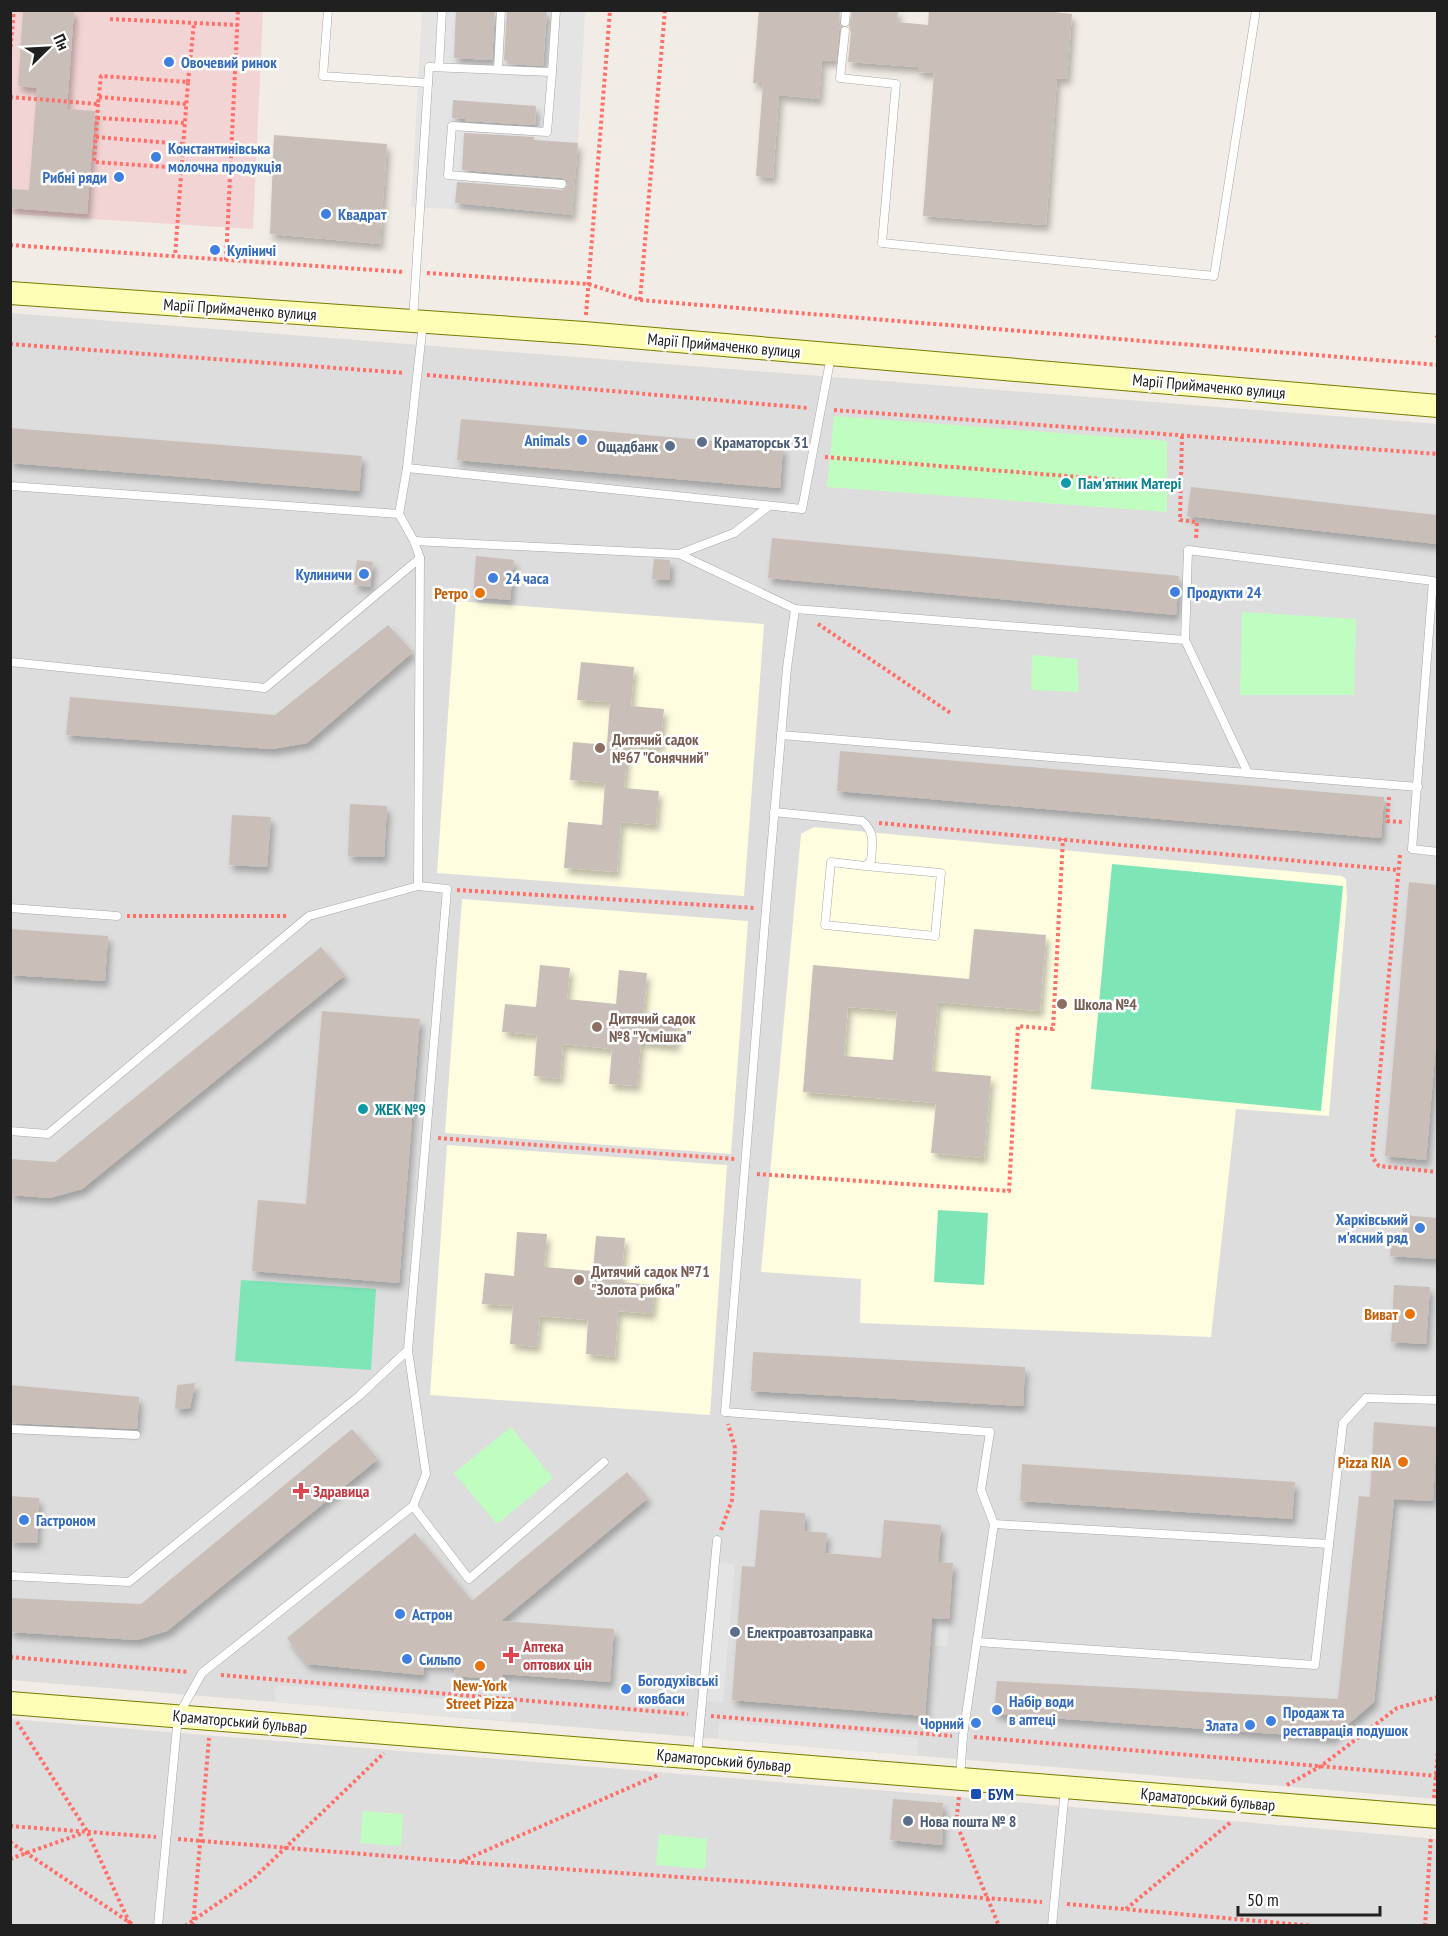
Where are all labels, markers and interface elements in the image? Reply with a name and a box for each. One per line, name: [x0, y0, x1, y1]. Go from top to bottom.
north arrow: [18, 18, 78, 78]
text: Пн: [49, 31, 74, 53]
place label: Овочевий ринок: [181, 52, 277, 72]
marker: Овочевий ринок: [162, 55, 176, 69]
place label: Константинівська молочна продукція: [168, 138, 282, 176]
marker: Константинівська молочна продукція: [149, 150, 163, 164]
place label: Рибні ряди: [43, 167, 107, 187]
marker: Рибні ряди: [112, 170, 126, 184]
place label: Квадрат: [338, 204, 387, 224]
marker: Квадрат: [319, 207, 333, 221]
place label: Куліничі: [227, 240, 277, 260]
marker: Куліничі: [208, 243, 222, 257]
street label: Марії Приймаченко вулиця: [163, 294, 317, 324]
street label: Марії Приймаченко вулиця: [647, 328, 801, 362]
street label: Марії Приймаченко вулиця: [1132, 369, 1286, 403]
place label: Animals: [523, 430, 570, 450]
place label: Краматорськ 31: [714, 432, 809, 452]
marker: Animals: [575, 433, 589, 447]
marker: Краматорськ 31: [695, 435, 709, 449]
place label: Ощадбанк: [597, 436, 658, 456]
marker: Ощадбанк: [663, 439, 677, 453]
place label: Пам'ятник Матері: [1078, 473, 1182, 493]
marker: Пам'ятник Матері: [1059, 476, 1073, 490]
place label: Кулиничи: [296, 564, 352, 584]
marker: Кулиничи: [357, 567, 371, 581]
place label: 24 часа: [505, 568, 549, 588]
marker: 24 часа: [486, 571, 500, 585]
place label: Продукти 24: [1187, 582, 1262, 602]
place label: Ретро: [434, 583, 468, 603]
marker: Продукти 24: [1168, 585, 1182, 599]
marker: Ретро: [473, 586, 487, 600]
place label: Дитячий садок №67 "Сонячний": [612, 729, 709, 767]
marker: Дитячий садок №67 "Сонячний": [593, 741, 607, 755]
place label: Школа №4: [1074, 994, 1137, 1014]
marker: Школа №4: [1055, 997, 1069, 1011]
place label: Дитячий садок №8 "Усмішка": [609, 1008, 696, 1046]
marker: Дитячий садок №8 "Усмішка": [590, 1020, 604, 1034]
place label: ЖЕК №9: [374, 1099, 426, 1119]
marker: ЖЕК №9: [356, 1102, 370, 1116]
place label: Харківський м'ясний ряд: [1336, 1209, 1408, 1247]
marker: Харківський м'ясний ряд: [1413, 1221, 1427, 1235]
place label: Дитячий садок №71 "Золота рибка": [591, 1261, 710, 1299]
marker: Дитячий садок №71 "Золота рибка": [572, 1273, 586, 1287]
place label: Виват: [1364, 1304, 1398, 1324]
marker: Виват: [1403, 1307, 1417, 1321]
place label: Pizza RIA: [1338, 1452, 1392, 1472]
marker: Pizza RIA: [1396, 1455, 1410, 1469]
place label: Здравица: [313, 1481, 370, 1501]
marker: Здравица: [294, 1484, 308, 1498]
place label: Гастроном: [36, 1510, 96, 1530]
marker: Гастроном: [17, 1513, 31, 1527]
place label: Астрон: [411, 1604, 452, 1624]
marker: Астрон: [393, 1607, 407, 1621]
place label: Електроавтозаправка: [747, 1622, 873, 1642]
marker: Електроавтозаправка: [728, 1625, 742, 1639]
place label: Аптека оптових цін: [522, 1636, 592, 1674]
marker: Аптека оптових цін: [504, 1648, 518, 1662]
place label: Сильпо: [419, 1649, 461, 1669]
marker: Сильпо: [400, 1652, 414, 1666]
marker: New-York Street Pizza: [473, 1659, 487, 1673]
place label: Богодухівські ковбаси: [638, 1670, 719, 1708]
place label: New-York Street Pizza: [446, 1675, 514, 1713]
marker: Богодухівські ковбаси: [619, 1682, 633, 1696]
place label: Набір води в аптеці: [1009, 1691, 1074, 1729]
place label: Продаж та реставрація подушок: [1283, 1702, 1409, 1740]
marker: Набір води в аптеці: [990, 1703, 1004, 1717]
street label: Краматорський бульвар: [172, 1705, 308, 1737]
place label: Чорний: [920, 1713, 964, 1733]
marker: Продаж та реставрація подушок: [1264, 1714, 1278, 1728]
place label: Злата: [1205, 1715, 1238, 1735]
marker: Чорний: [969, 1716, 983, 1730]
marker: Злата: [1243, 1718, 1257, 1732]
street label: Краматорський бульвар: [656, 1744, 792, 1776]
street label: Краматорський бульвар: [1140, 1783, 1276, 1815]
place label: БУМ: [988, 1784, 1014, 1804]
marker: БУМ: [969, 1787, 983, 1801]
place label: Нова пошта № 8: [920, 1811, 1016, 1831]
marker: Нова пошта № 8: [901, 1814, 915, 1828]
scale bar: [1238, 1879, 1380, 1917]
text: 50 m: [1247, 1888, 1279, 1911]

